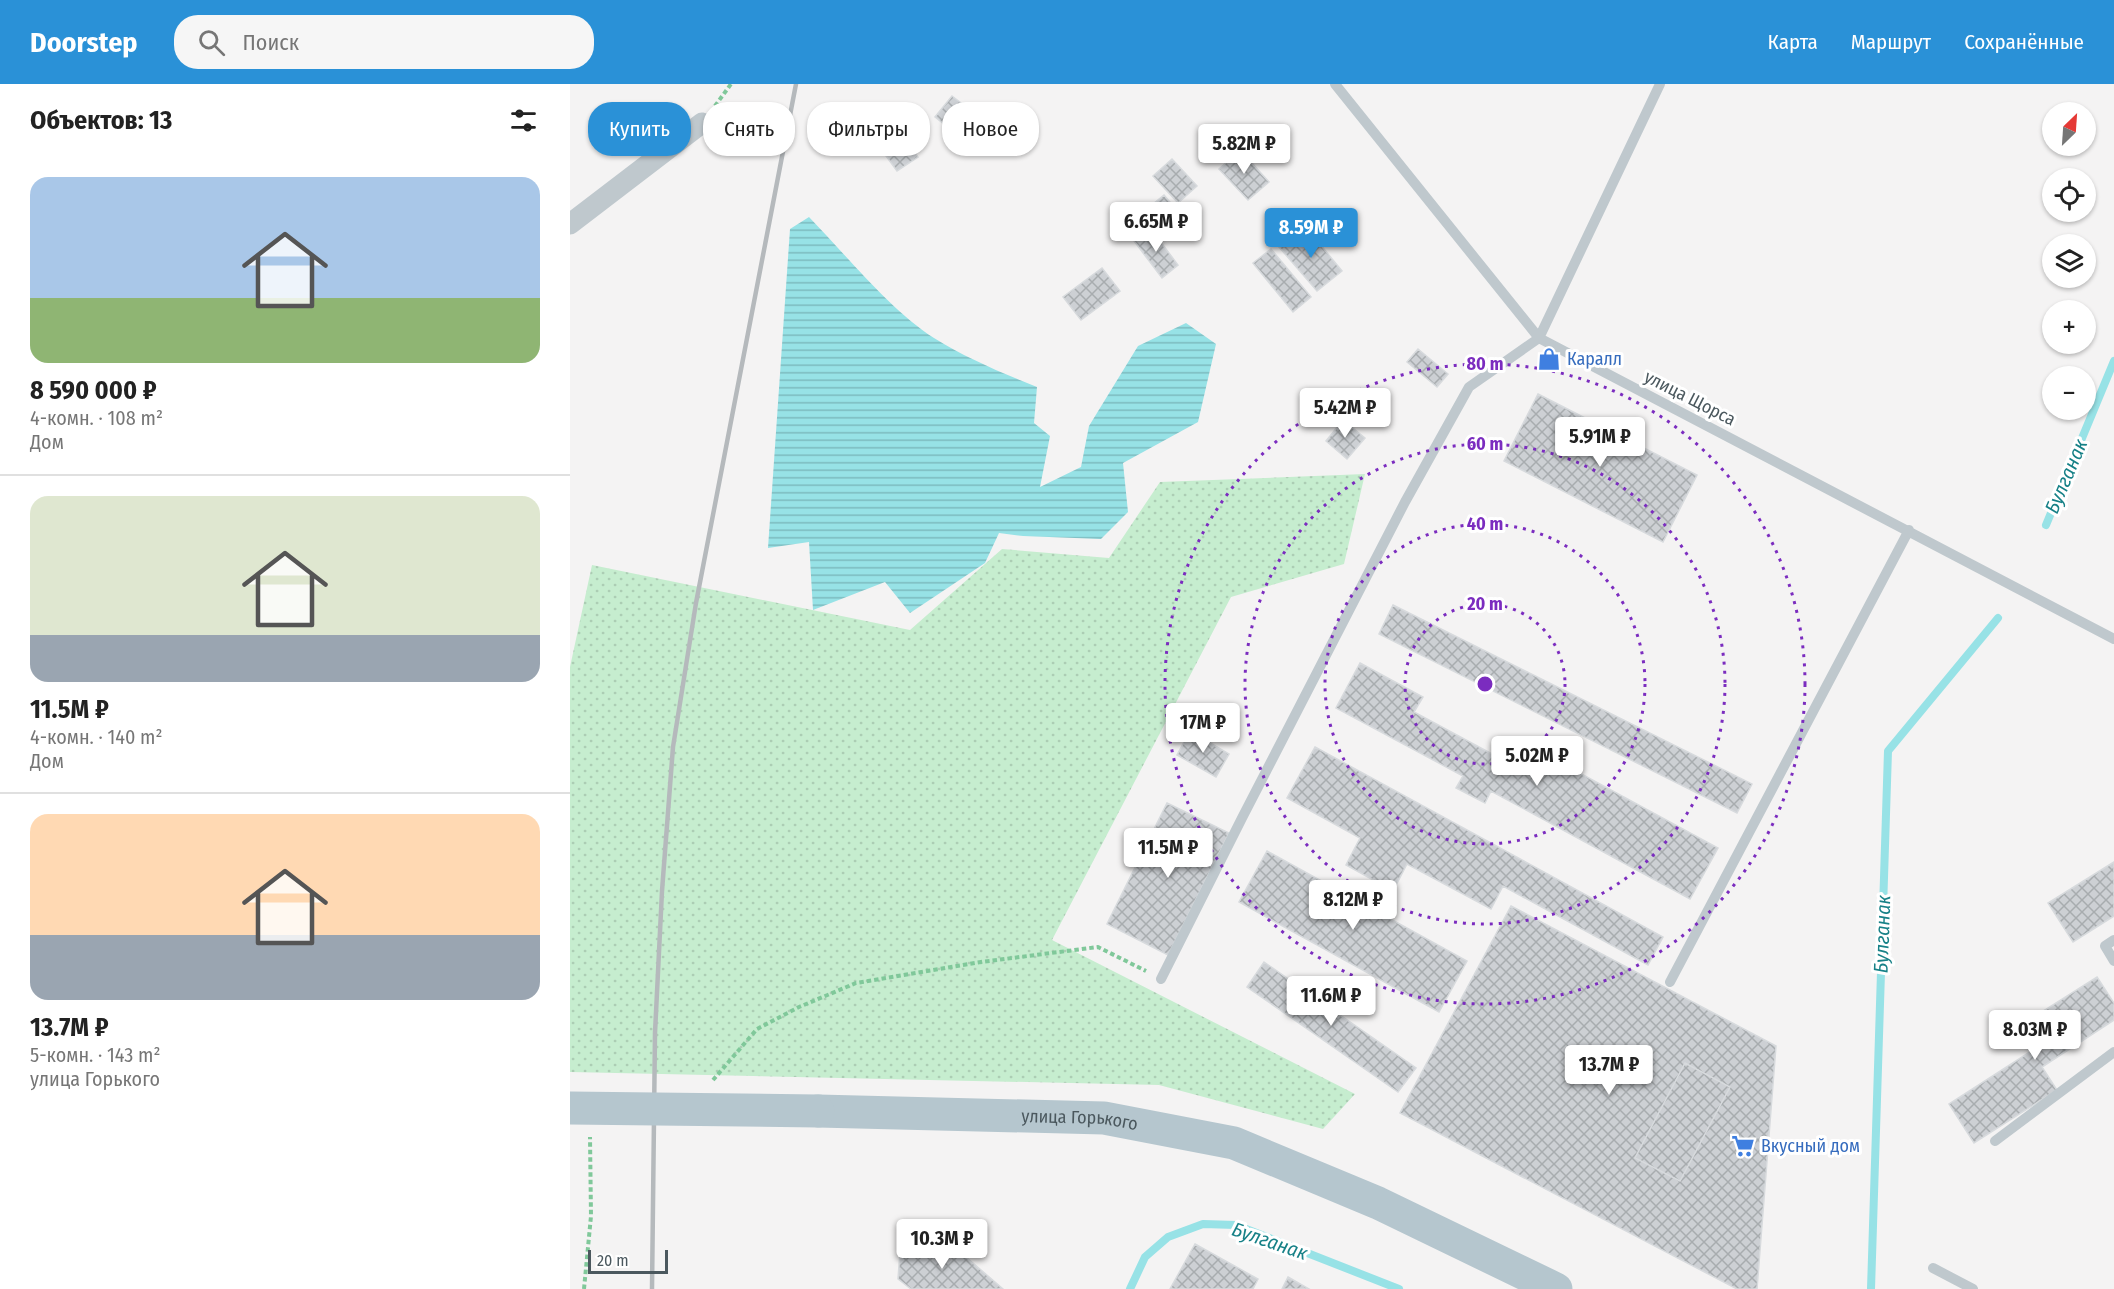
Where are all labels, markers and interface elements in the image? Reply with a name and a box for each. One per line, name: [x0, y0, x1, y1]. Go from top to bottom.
search box: [174, 15, 594, 69]
text: Doorstep: [30, 26, 138, 59]
icon: search: [195, 26, 228, 59]
text: Поиск: [243, 29, 299, 56]
text: Карта: [1768, 29, 1818, 55]
text: Маршрут: [1851, 29, 1931, 55]
text: Сохранённые: [1964, 29, 2084, 55]
chip: Купить: [588, 102, 691, 156]
chip: Снять: [703, 102, 795, 156]
chip: Фильтры: [807, 102, 930, 156]
chip: Новое: [942, 102, 1039, 156]
north arrow: [2042, 102, 2096, 156]
map controls: [2042, 102, 2096, 420]
icon: filters: [507, 104, 540, 137]
text: Объектов: 13: [30, 105, 172, 136]
pin: 5.82M ₽: [1189, 124, 1299, 175]
text: 5.82M ₽: [1212, 131, 1276, 155]
button: locate: [2042, 168, 2096, 222]
pin: 6.65M ₽: [1101, 202, 1211, 253]
pin: 8.59M ₽: [1256, 208, 1366, 259]
text: 6.65M ₽: [1124, 209, 1188, 233]
text: 8.59M ₽: [1279, 215, 1343, 239]
icon: home: [231, 216, 339, 324]
button: layers: [2042, 234, 2096, 288]
button: +: [2042, 300, 2096, 354]
shop icon: Каралл: [1536, 346, 1562, 372]
place label: Каралл: [1567, 348, 1622, 370]
text: 80 m: [1467, 353, 1503, 375]
street label: улица Щорса: [1641, 366, 1740, 431]
button: −: [2042, 366, 2096, 420]
text: 8 590 000 ₽: [30, 375, 157, 406]
pin: 5.42M ₽: [1290, 388, 1400, 439]
text: 5.42M ₽: [1314, 395, 1376, 419]
text: 4-комн. · 108 m²: [30, 406, 163, 430]
pin: 5.91M ₽: [1545, 417, 1655, 468]
text: 5.91M ₽: [1569, 424, 1631, 448]
text: Дом: [30, 430, 64, 454]
text: 60 m: [1467, 433, 1503, 455]
water label: Булганак: [2040, 435, 2092, 517]
text: 40 m: [1467, 513, 1503, 535]
icon: home: [231, 535, 339, 643]
text: 20 m: [1466, 593, 1503, 615]
centre of rings: [1475, 674, 1495, 694]
text: 11.5M ₽: [30, 694, 109, 725]
pin: 17M ₽: [1161, 703, 1245, 754]
text: 17M ₽: [1180, 710, 1226, 734]
text: 4-комн. · 140 m²: [30, 725, 163, 749]
pin: 5.02M ₽: [1482, 736, 1592, 787]
text: 5.02M ₽: [1505, 743, 1569, 767]
text: Дом: [30, 749, 64, 773]
pin: 11.5M ₽: [1113, 828, 1223, 879]
text: 11.5M ₽: [1138, 835, 1198, 859]
icon: home: [231, 853, 339, 961]
pin: 8.12M ₽: [1298, 880, 1408, 931]
text: 8.12M ₽: [1323, 887, 1383, 911]
water label: Булганак: [1869, 894, 1895, 974]
pin: 11.6M ₽: [1276, 976, 1386, 1027]
text: 11.6M ₽: [1301, 983, 1361, 1007]
pin: 8.03M ₽: [1980, 1010, 2090, 1061]
text: 13.7M ₽: [30, 1012, 109, 1043]
text: 8.03M ₽: [2003, 1017, 2067, 1041]
text: 5-комн. · 143 m²: [30, 1043, 160, 1067]
pin: 13.7M ₽: [1554, 1045, 1664, 1096]
text: 13.7M ₽: [1579, 1052, 1639, 1076]
text: улица Горького: [30, 1067, 160, 1091]
street label: улица Горького: [1021, 1105, 1140, 1135]
supermarket icon: Вкусный дом: [1730, 1133, 1756, 1159]
place label: Вкусный дом: [1761, 1135, 1860, 1157]
water label: Булганак: [1229, 1217, 1311, 1265]
pin: 10.3M ₽: [887, 1219, 997, 1270]
text: 10.3M ₽: [910, 1226, 974, 1250]
scale bar: [588, 1247, 668, 1274]
text: 20 m: [597, 1251, 628, 1270]

